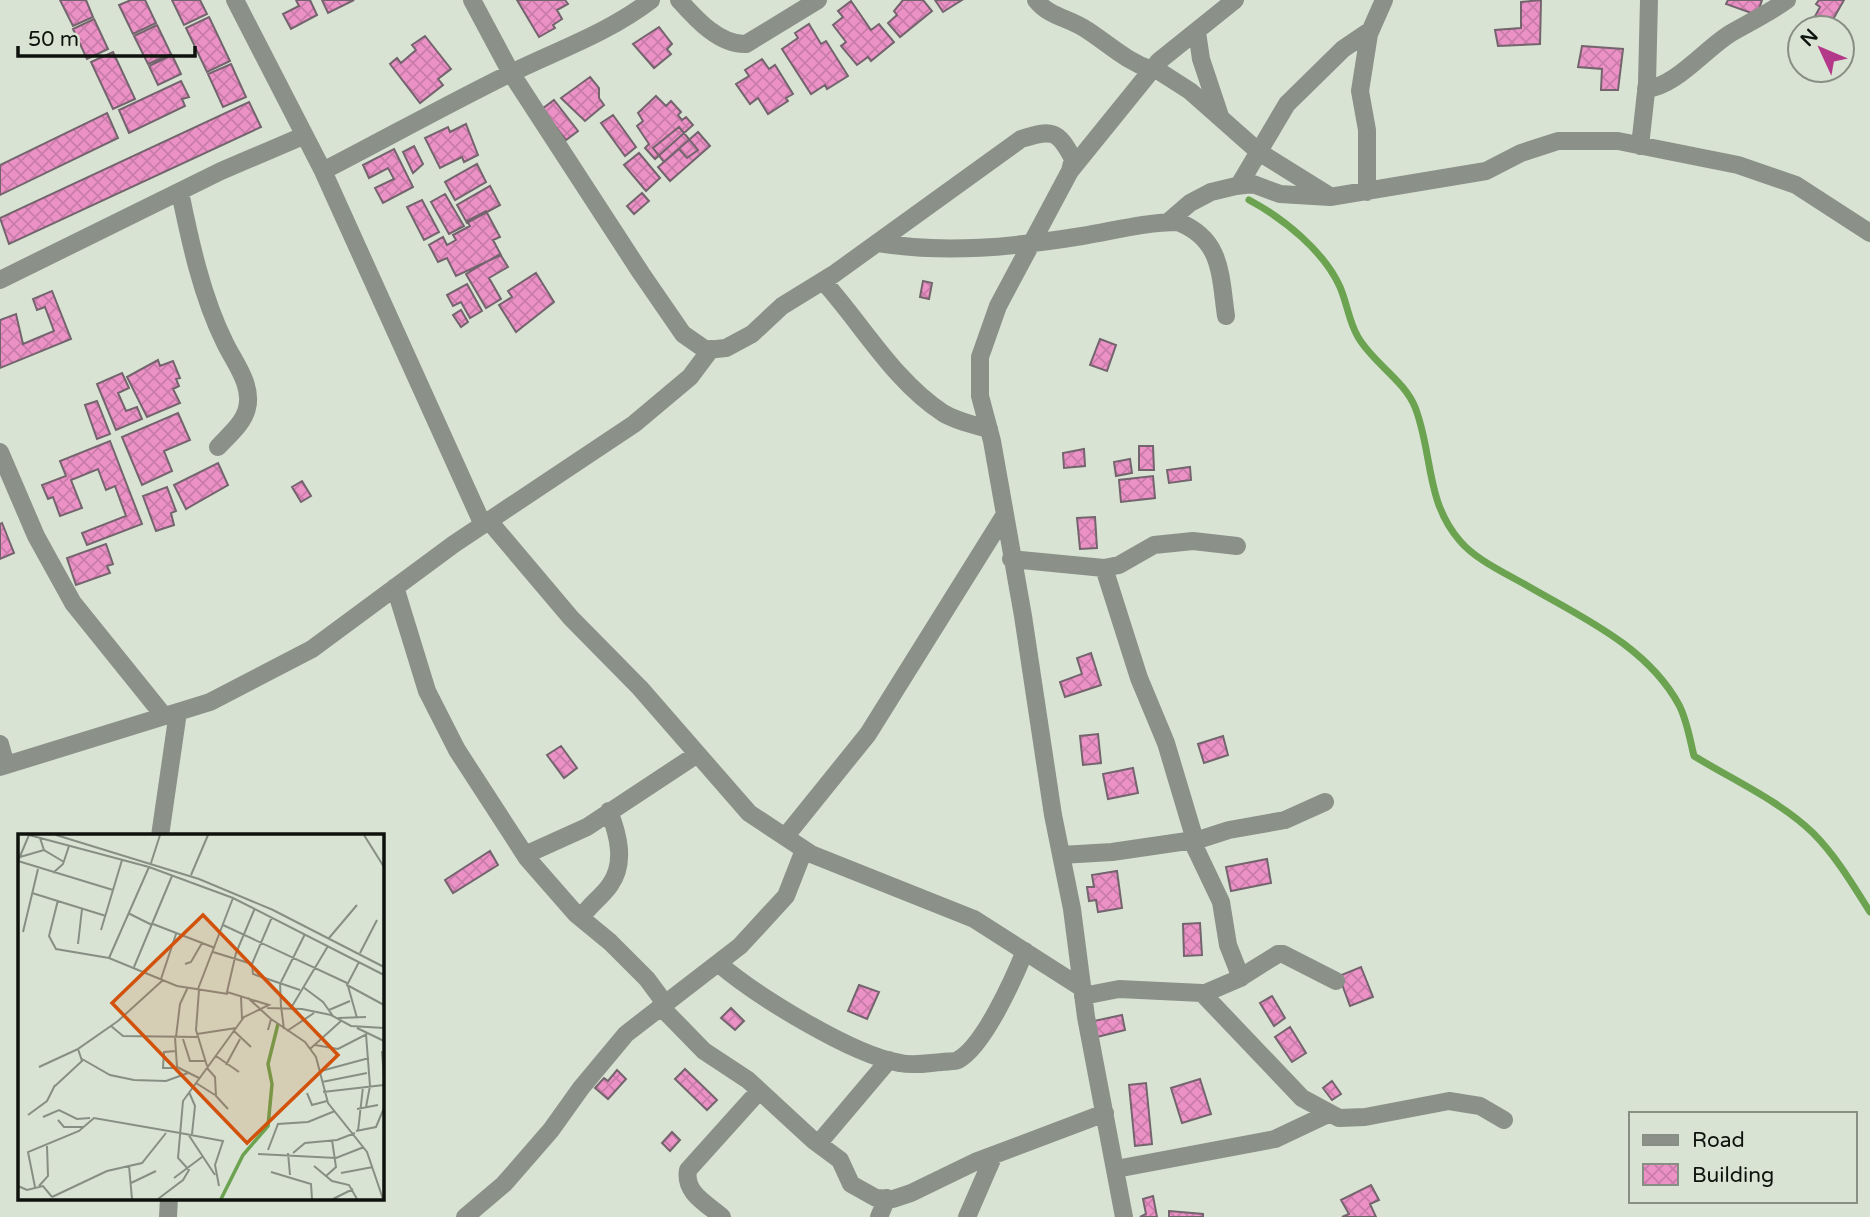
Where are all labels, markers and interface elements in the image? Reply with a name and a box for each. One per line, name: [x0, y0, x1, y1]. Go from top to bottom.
scale bar: [18, 14, 194, 58]
north arrow: [1786, 14, 1856, 84]
text: N: [1796, 25, 1823, 51]
text: 50 m: [28, 27, 79, 52]
inset map: [18, 834, 383, 1200]
legend: [1629, 1112, 1856, 1203]
text: Road: [1692, 1128, 1745, 1153]
text: Building: [1692, 1163, 1774, 1188]

